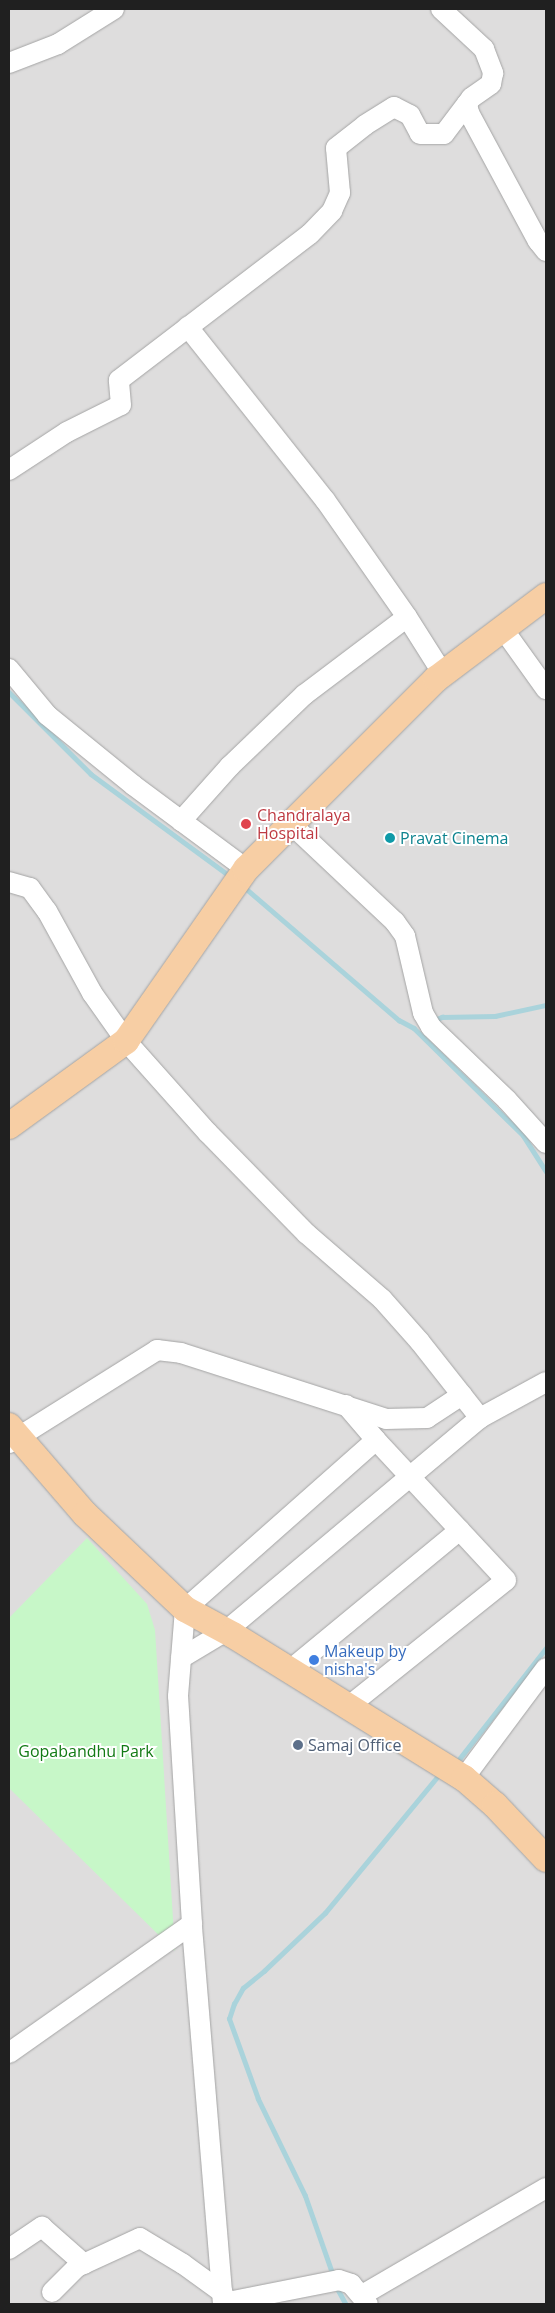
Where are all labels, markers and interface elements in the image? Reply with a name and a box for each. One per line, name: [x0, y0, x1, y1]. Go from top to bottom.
place label: Chandralaya Hospital: [257, 805, 351, 843]
marker: Chandralaya Hospital: [239, 817, 253, 831]
place label: Pravat Cinema: [400, 828, 508, 848]
marker: Pravat Cinema: [384, 832, 396, 844]
place label: Makeup by nisha's: [324, 1641, 406, 1679]
marker: Makeup by nisha's: [308, 1654, 320, 1666]
place label: Samaj Office: [308, 1735, 401, 1755]
marker: Samaj Office: [292, 1739, 304, 1751]
park label: Gopabandhu Park: [18, 1741, 154, 1761]

